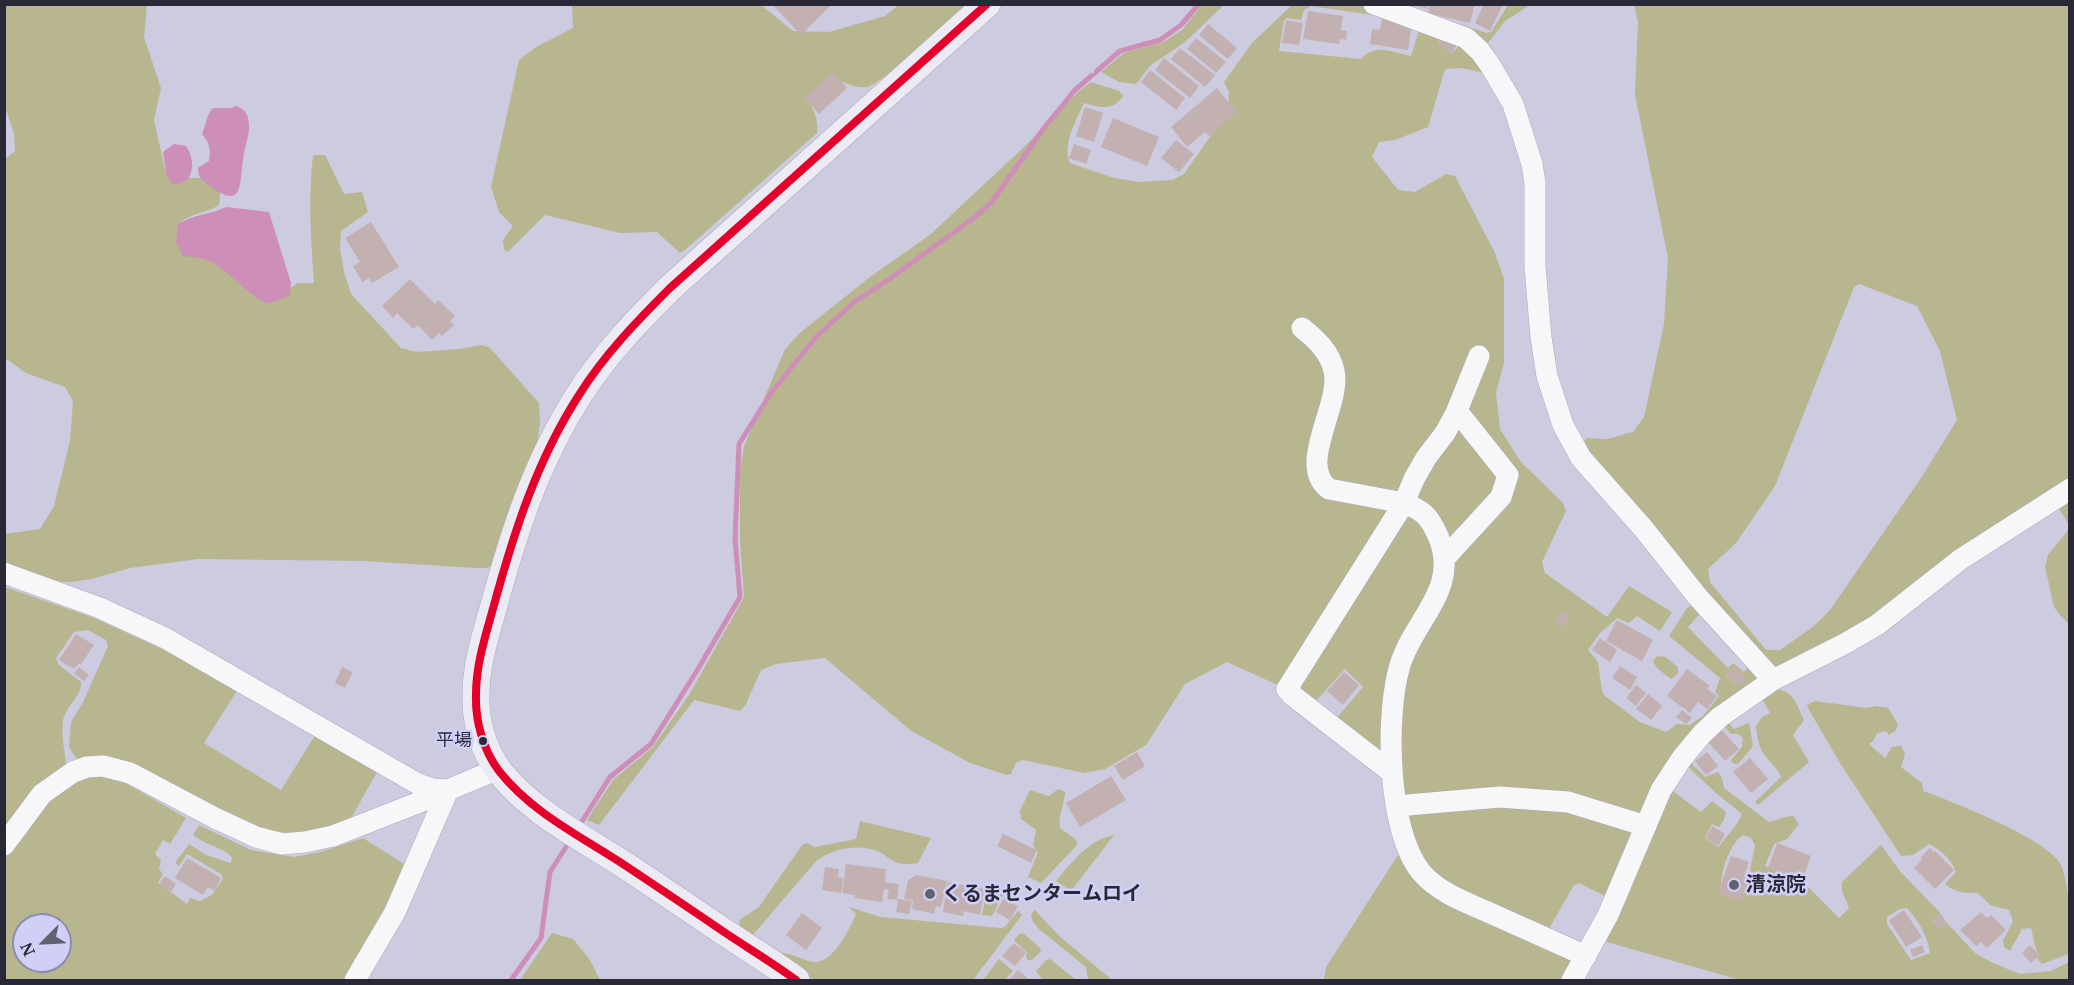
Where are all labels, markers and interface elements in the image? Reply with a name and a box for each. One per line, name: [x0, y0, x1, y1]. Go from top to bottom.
place label: 平場: [436, 730, 472, 752]
marker: 平場: [477, 735, 489, 747]
place label: 清涼院: [1746, 873, 1806, 897]
marker: 清涼院: [1727, 878, 1741, 892]
place label: くるまセンタームロイ: [942, 882, 1142, 906]
marker: くるまセンタームロイ: [923, 887, 937, 901]
north arrow: [12, 913, 72, 973]
text: N: [15, 939, 40, 960]

